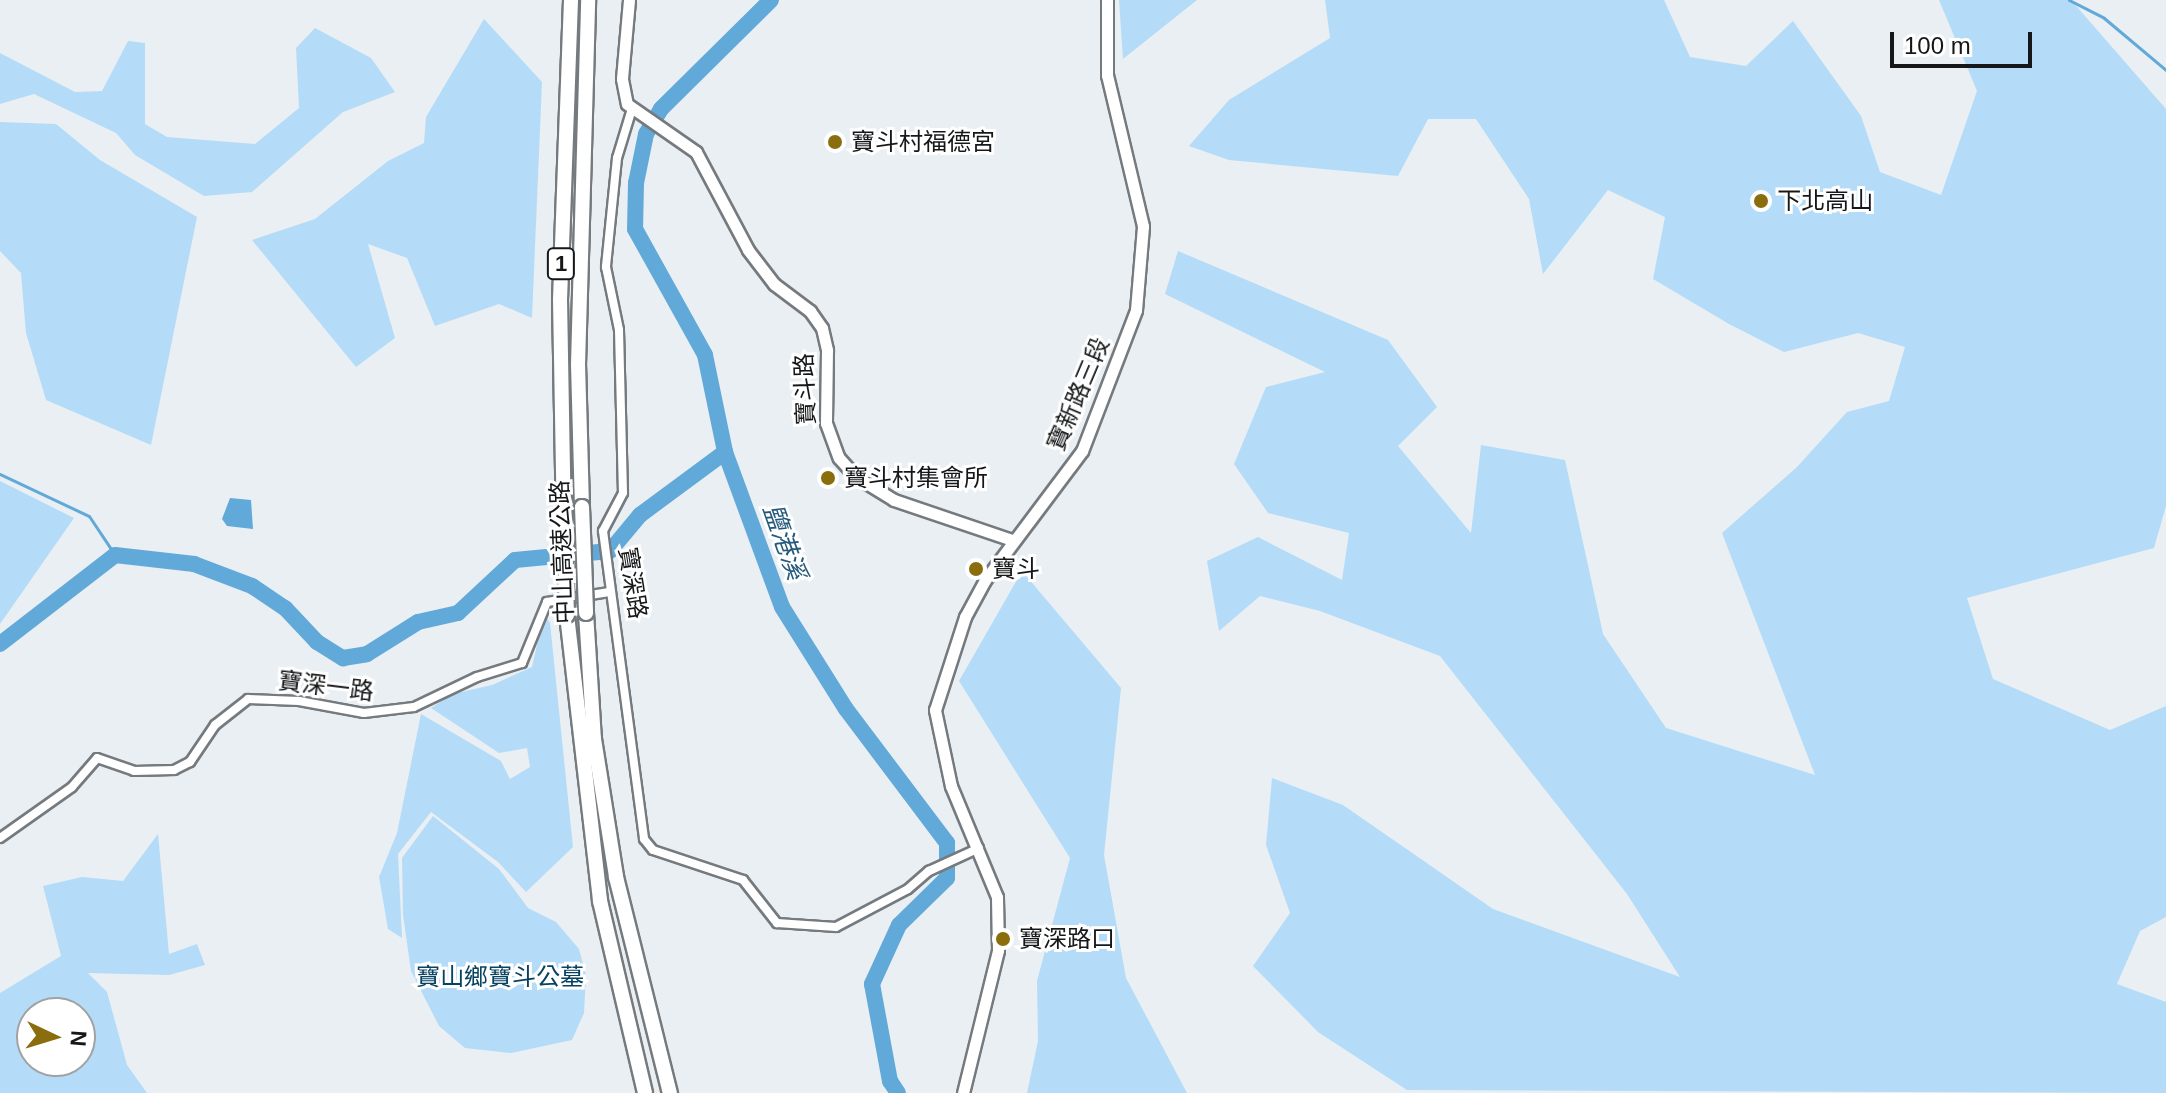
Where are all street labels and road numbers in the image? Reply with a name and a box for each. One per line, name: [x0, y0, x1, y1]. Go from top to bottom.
road number: 1: [545, 246, 577, 282]
street label: 寶新路三段: [1041, 333, 1115, 455]
street label: 寶斗路: [789, 353, 821, 425]
street label: 中山高速公路: [545, 480, 579, 624]
street label: 寶深路: [613, 545, 653, 621]
street label: 寶深一路: [277, 666, 375, 706]

